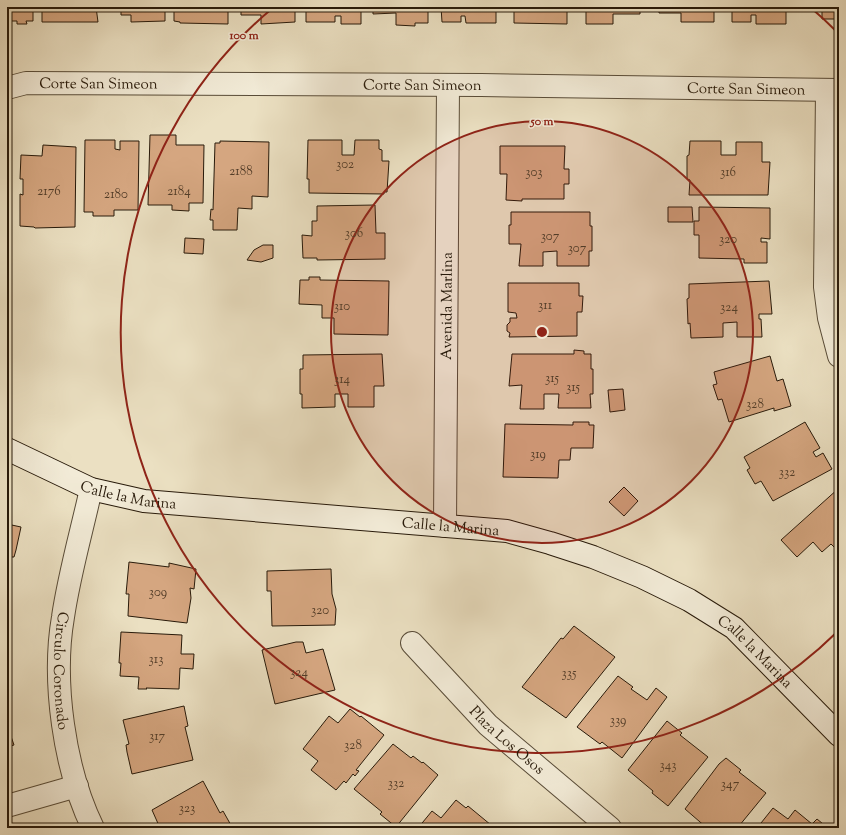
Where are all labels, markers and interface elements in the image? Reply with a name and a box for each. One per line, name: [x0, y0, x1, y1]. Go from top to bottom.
text: 100 m: [228, 27, 259, 45]
street label: Corte San Simeon: [39, 74, 158, 96]
street label: Corte San Simeon: [363, 75, 482, 97]
street label: Corte San Simeon: [687, 79, 806, 102]
text: 50 m: [530, 113, 554, 131]
house number: 302: [336, 156, 354, 174]
house number: 2188: [229, 163, 253, 181]
house number: 303: [525, 164, 543, 182]
house number: 316: [720, 164, 736, 182]
house number: 2176: [37, 183, 61, 201]
house number: 2184: [167, 183, 191, 201]
house number: 2180: [104, 186, 128, 204]
house number: 306: [345, 225, 363, 243]
house number: 307: [541, 228, 560, 246]
house number: 320: [719, 231, 737, 249]
house number: 307: [568, 240, 587, 258]
street label: Avenida Marlina: [437, 252, 459, 360]
house number: 311: [538, 297, 553, 315]
house number: 310: [334, 298, 350, 316]
house number: 324: [720, 299, 738, 317]
centre of rings: [535, 325, 549, 339]
house number: 315: [545, 370, 560, 388]
house number: 314: [334, 371, 351, 389]
house number: 315: [566, 379, 581, 397]
house number: 328: [746, 396, 764, 414]
house number: 319: [530, 446, 546, 464]
house number: 332: [779, 464, 795, 482]
street label: Calle la Marina: [76, 476, 177, 516]
street label: Calle la Marina: [401, 513, 500, 542]
house number: 309: [149, 584, 167, 602]
house number: 320: [311, 602, 329, 620]
street label: Circulo Coronado: [47, 610, 73, 731]
street label: Calle la Marina: [713, 611, 797, 694]
house number: 313: [149, 651, 163, 669]
house number: 324: [290, 664, 308, 682]
house number: 335: [562, 665, 577, 683]
street label: Plaza Los Osos: [464, 702, 548, 780]
house number: 339: [610, 712, 626, 730]
house number: 317: [149, 728, 166, 746]
house number: 328: [344, 737, 362, 755]
house number: 343: [659, 757, 677, 775]
house number: 332: [388, 775, 404, 793]
house number: 347: [721, 776, 740, 794]
house number: 323: [179, 800, 195, 818]

